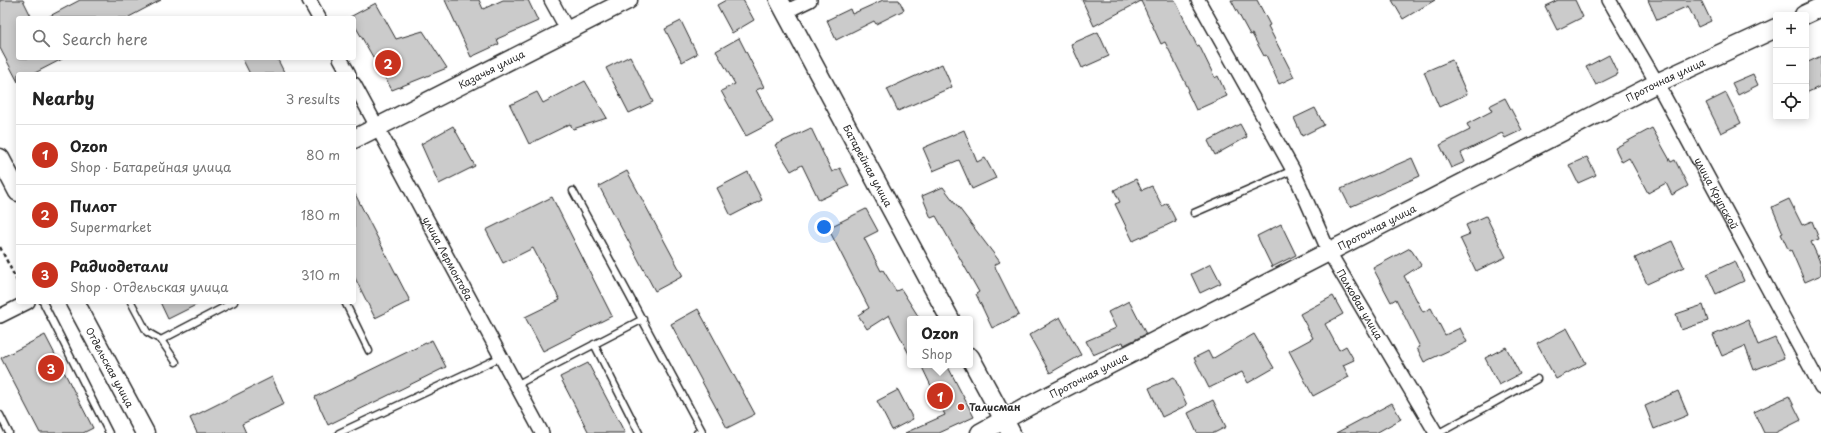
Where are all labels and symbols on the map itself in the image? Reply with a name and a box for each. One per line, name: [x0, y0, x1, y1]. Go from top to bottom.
street label: Казачья улица: [455, 45, 528, 92]
pin: 2: [375, 48, 401, 78]
street label: Проточная улица: [1623, 54, 1708, 105]
street label: Батарейная улица: [840, 122, 897, 210]
street label: улица Крупской: [1691, 154, 1742, 232]
street label: Проточная улица: [1335, 200, 1419, 253]
street label: улица Лермонтова: [420, 214, 477, 303]
your location: [814, 217, 834, 237]
street label: Полковая улица: [1334, 266, 1387, 343]
street label: Отдельская улица: [83, 324, 138, 410]
street label: Проточная улица: [1047, 348, 1131, 401]
pin: 3: [38, 353, 64, 383]
pin: 1: [927, 381, 953, 411]
place label: Талисман: [969, 399, 1021, 414]
marker: Талисман: [956, 402, 966, 412]

